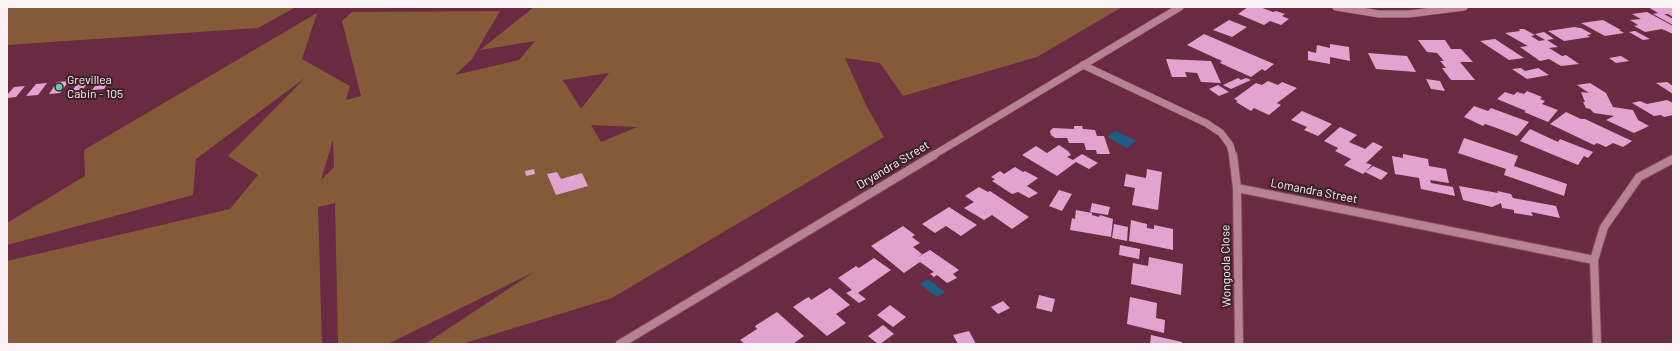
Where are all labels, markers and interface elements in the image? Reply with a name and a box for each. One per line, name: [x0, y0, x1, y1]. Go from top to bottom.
place label: Grevillea Cabin - 105: [67, 73, 123, 101]
marker: Grevillea Cabin - 105: [54, 82, 64, 92]
street label: Dryandra Street: [854, 138, 932, 192]
street label: Lomandra Street: [1269, 176, 1359, 206]
street label: Wongoola Close: [1218, 225, 1234, 307]

